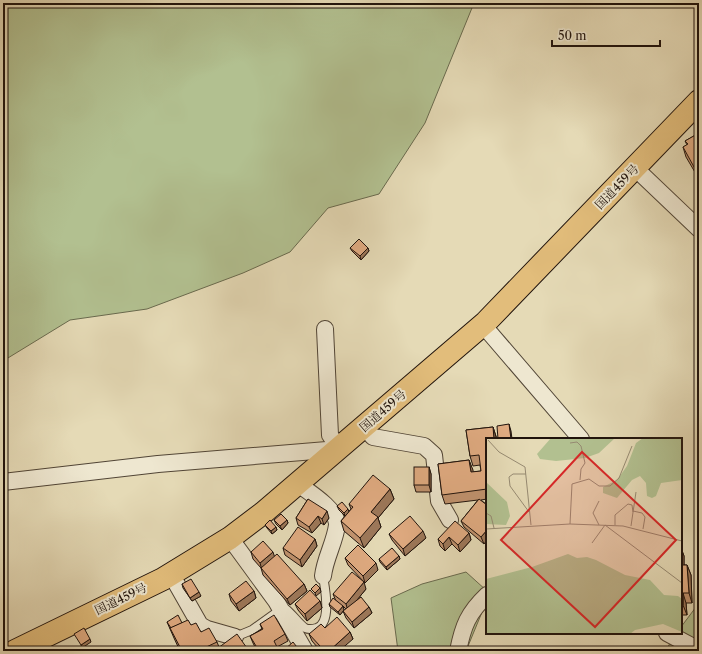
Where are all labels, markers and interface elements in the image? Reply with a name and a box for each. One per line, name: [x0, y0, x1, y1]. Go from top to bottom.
scale bar: [552, 22, 660, 48]
text: 50 m: [558, 28, 587, 43]
street label: 国道459号: [592, 161, 642, 212]
street label: 国道459号: [356, 386, 409, 435]
inset map: [486, 438, 682, 634]
street label: 国道459号: [92, 579, 149, 618]

